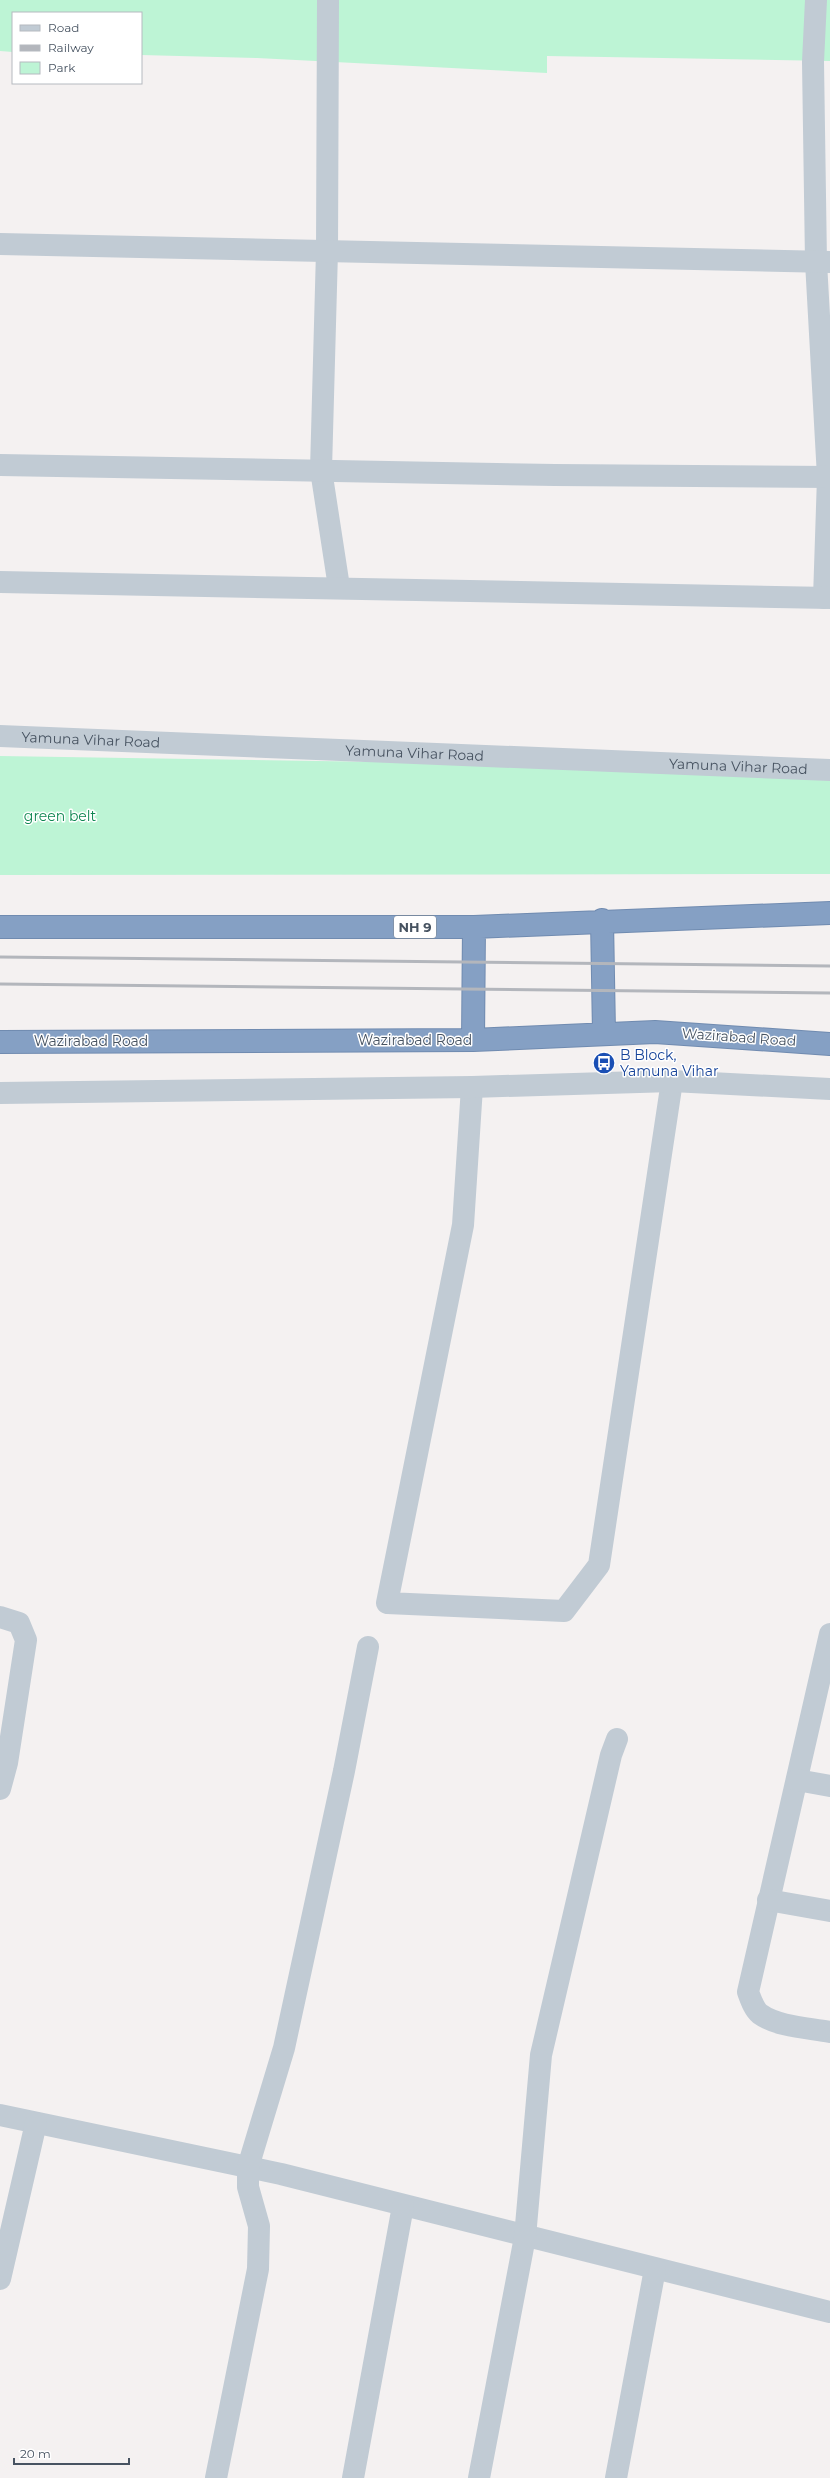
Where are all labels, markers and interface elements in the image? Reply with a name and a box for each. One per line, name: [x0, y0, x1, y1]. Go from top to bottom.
legend: [12, 12, 142, 84]
text: Road: [48, 20, 79, 35]
text: Railway: [48, 40, 94, 55]
text: Park: [48, 60, 76, 75]
street label: Yamuna Vihar Road: [21, 728, 161, 752]
street label: Yamuna Vihar Road: [345, 741, 484, 765]
street label: Yamuna Vihar Road: [669, 754, 808, 778]
park label: green belt: [24, 807, 96, 825]
road number: NH 9: [394, 916, 436, 938]
street label: Wazirabad Road: [681, 1024, 797, 1050]
street label: Wazirabad Road: [358, 1031, 472, 1049]
street label: Wazirabad Road: [34, 1032, 148, 1050]
place label: B Block, Yamuna Vihar: [620, 1046, 719, 1080]
bus stop icon: B Block, Yamuna Vihar: [591, 1050, 617, 1076]
scale bar: [14, 2440, 129, 2466]
text: 20 m: [20, 2446, 51, 2461]

